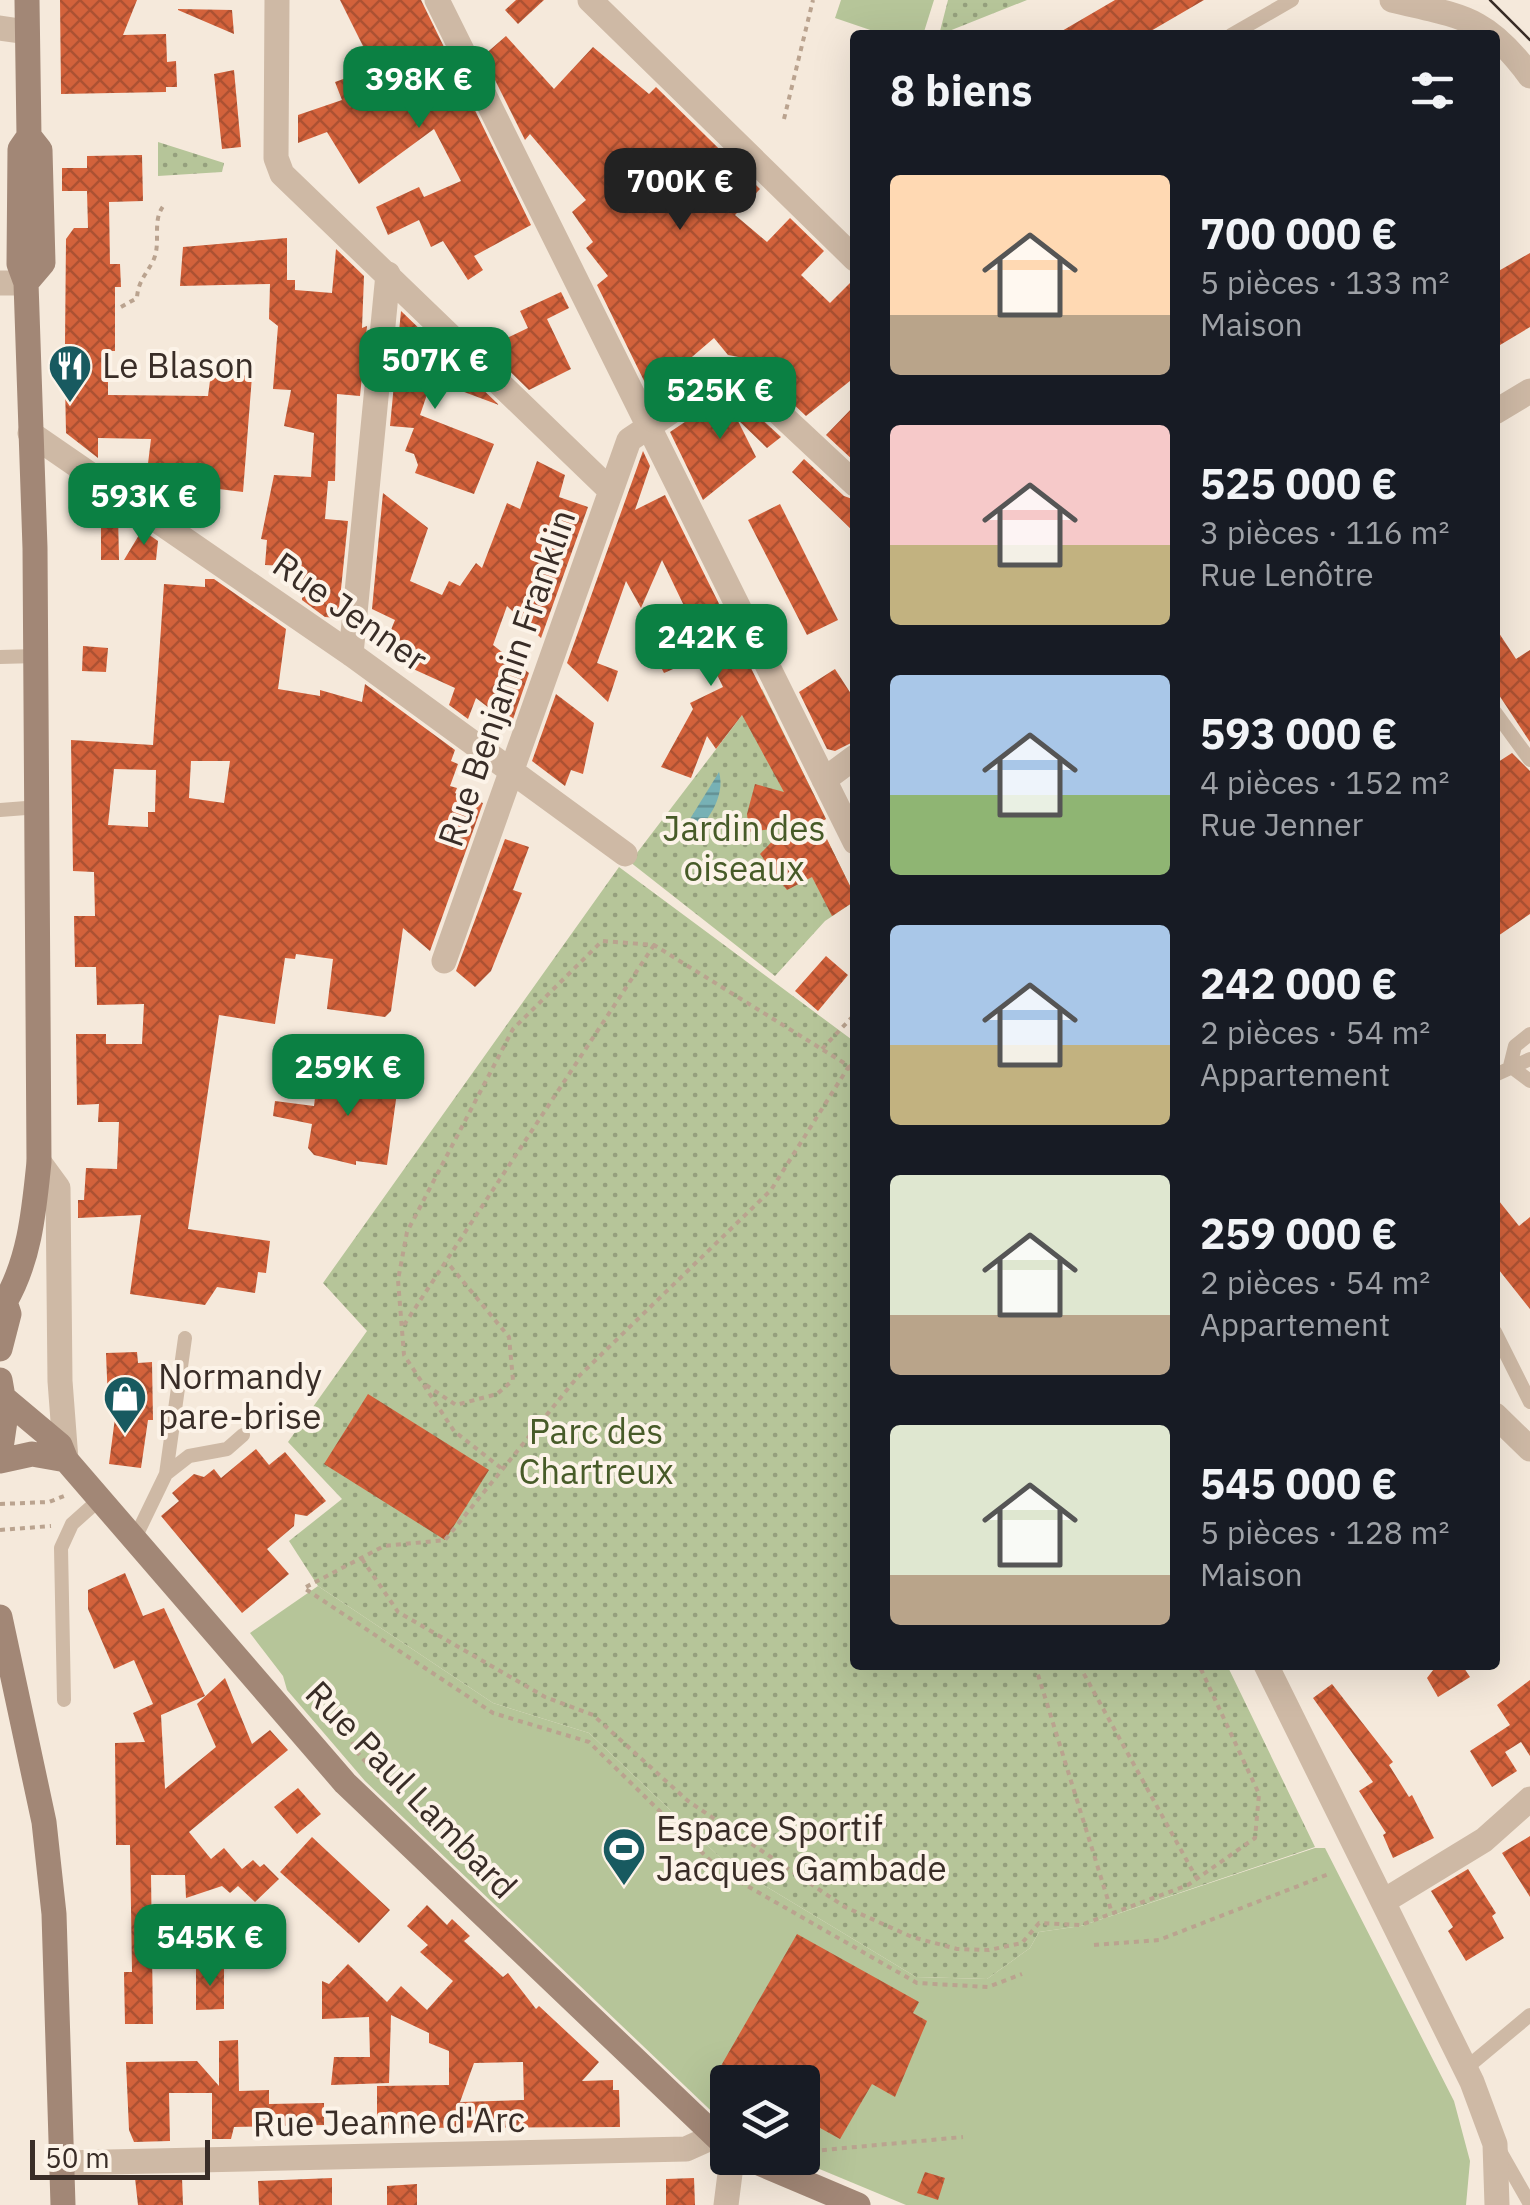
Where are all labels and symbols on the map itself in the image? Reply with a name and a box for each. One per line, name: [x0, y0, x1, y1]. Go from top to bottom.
pin: 398K €: [338, 46, 500, 131]
pin: 700K €: [599, 148, 761, 233]
pin: 507K €: [354, 327, 516, 412]
place label: Le Blason: [102, 342, 254, 388]
restaurant icon: Le Blason: [47, 343, 93, 404]
pin: 525K €: [639, 357, 801, 442]
pin: 593K €: [63, 463, 225, 548]
street label: Rue Benjamin Franklin: [427, 503, 585, 852]
street label: Rue Jenner: [264, 541, 437, 681]
pin: 242K €: [630, 604, 792, 689]
park label: Jardin des oiseaux: [663, 805, 825, 891]
pin: 259K €: [267, 1034, 429, 1119]
place label: Normandy pare-brise: [158, 1353, 322, 1439]
shop icon: Normandy pare-brise: [102, 1374, 148, 1435]
park label: Parc des Chartreux: [518, 1408, 674, 1494]
street label: Rue Paul Lambard: [296, 1671, 527, 1908]
place label: Espace Sportif Jacques Gambade: [656, 1805, 947, 1891]
sports icon: Espace Sportif Jacques Gambade: [601, 1826, 647, 1887]
pin: 545K €: [129, 1904, 291, 1989]
street label: Rue Jeanne d'Arc: [252, 2096, 526, 2146]
scale bar: [30, 2135, 210, 2180]

